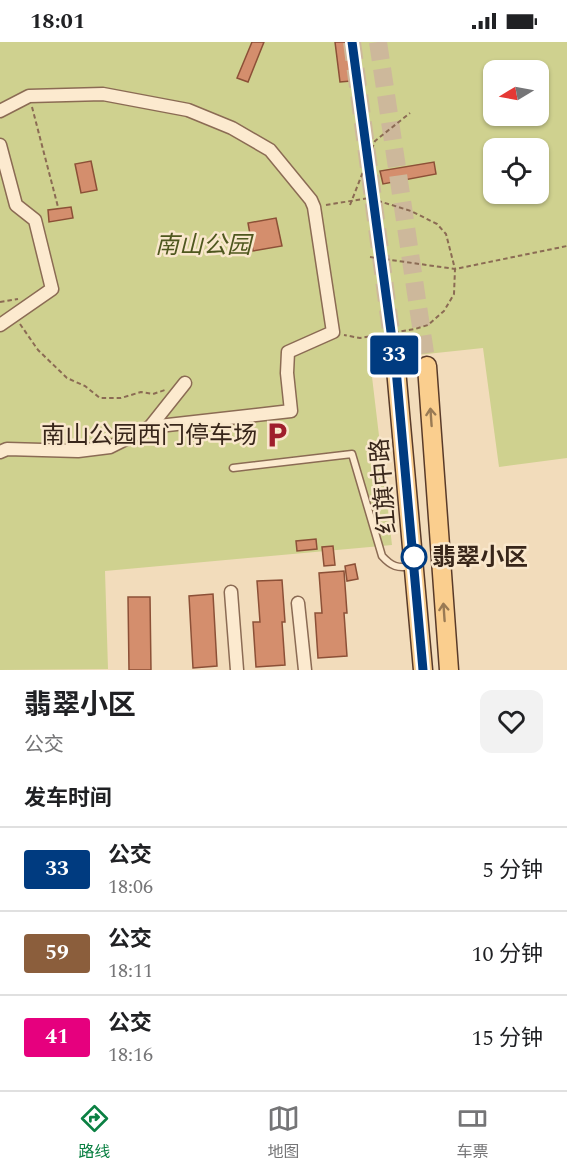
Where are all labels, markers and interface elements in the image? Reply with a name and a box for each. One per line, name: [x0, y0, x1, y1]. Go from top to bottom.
text: 18:01: [30, 5, 85, 38]
north arrow: [483, 60, 549, 126]
map controls: [483, 60, 549, 204]
button: locate: [483, 138, 549, 204]
park label: 南山公园: [155, 228, 254, 264]
line badge: 33: [367, 336, 421, 374]
text: 33: [382, 339, 406, 371]
one-way arrow: [425, 408, 436, 428]
place label: 南山公园西门停车场: [41, 418, 257, 454]
parking icon: 南山公园西门停车场: [262, 420, 292, 450]
street label: 红旗中路: [362, 437, 406, 535]
place label: 翡翠小区: [432, 540, 528, 576]
marker: 翡翠小区: [401, 544, 427, 570]
one-way arrow: [439, 602, 450, 622]
text: 翡翠小区: [24, 684, 136, 727]
button: heart: [480, 690, 543, 753]
text: 公交: [24, 730, 64, 760]
text: 发车时间: [24, 782, 112, 815]
text: 公交: [108, 839, 152, 872]
text: 33: [45, 853, 69, 885]
text: 5 分钟: [482, 854, 543, 887]
text: 18:06: [108, 872, 153, 902]
text: 公交: [108, 923, 152, 956]
text: 59: [45, 937, 69, 969]
text: 10 分钟: [471, 938, 543, 971]
text: 18:11: [108, 956, 153, 986]
text: 公交: [108, 1007, 152, 1040]
text: 41: [45, 1021, 69, 1053]
text: 15 分钟: [471, 1022, 543, 1055]
text: 18:16: [108, 1040, 153, 1070]
tab: 路线: [78, 1102, 111, 1164]
tab: 地图: [267, 1102, 300, 1164]
tab: 车票: [456, 1102, 489, 1164]

